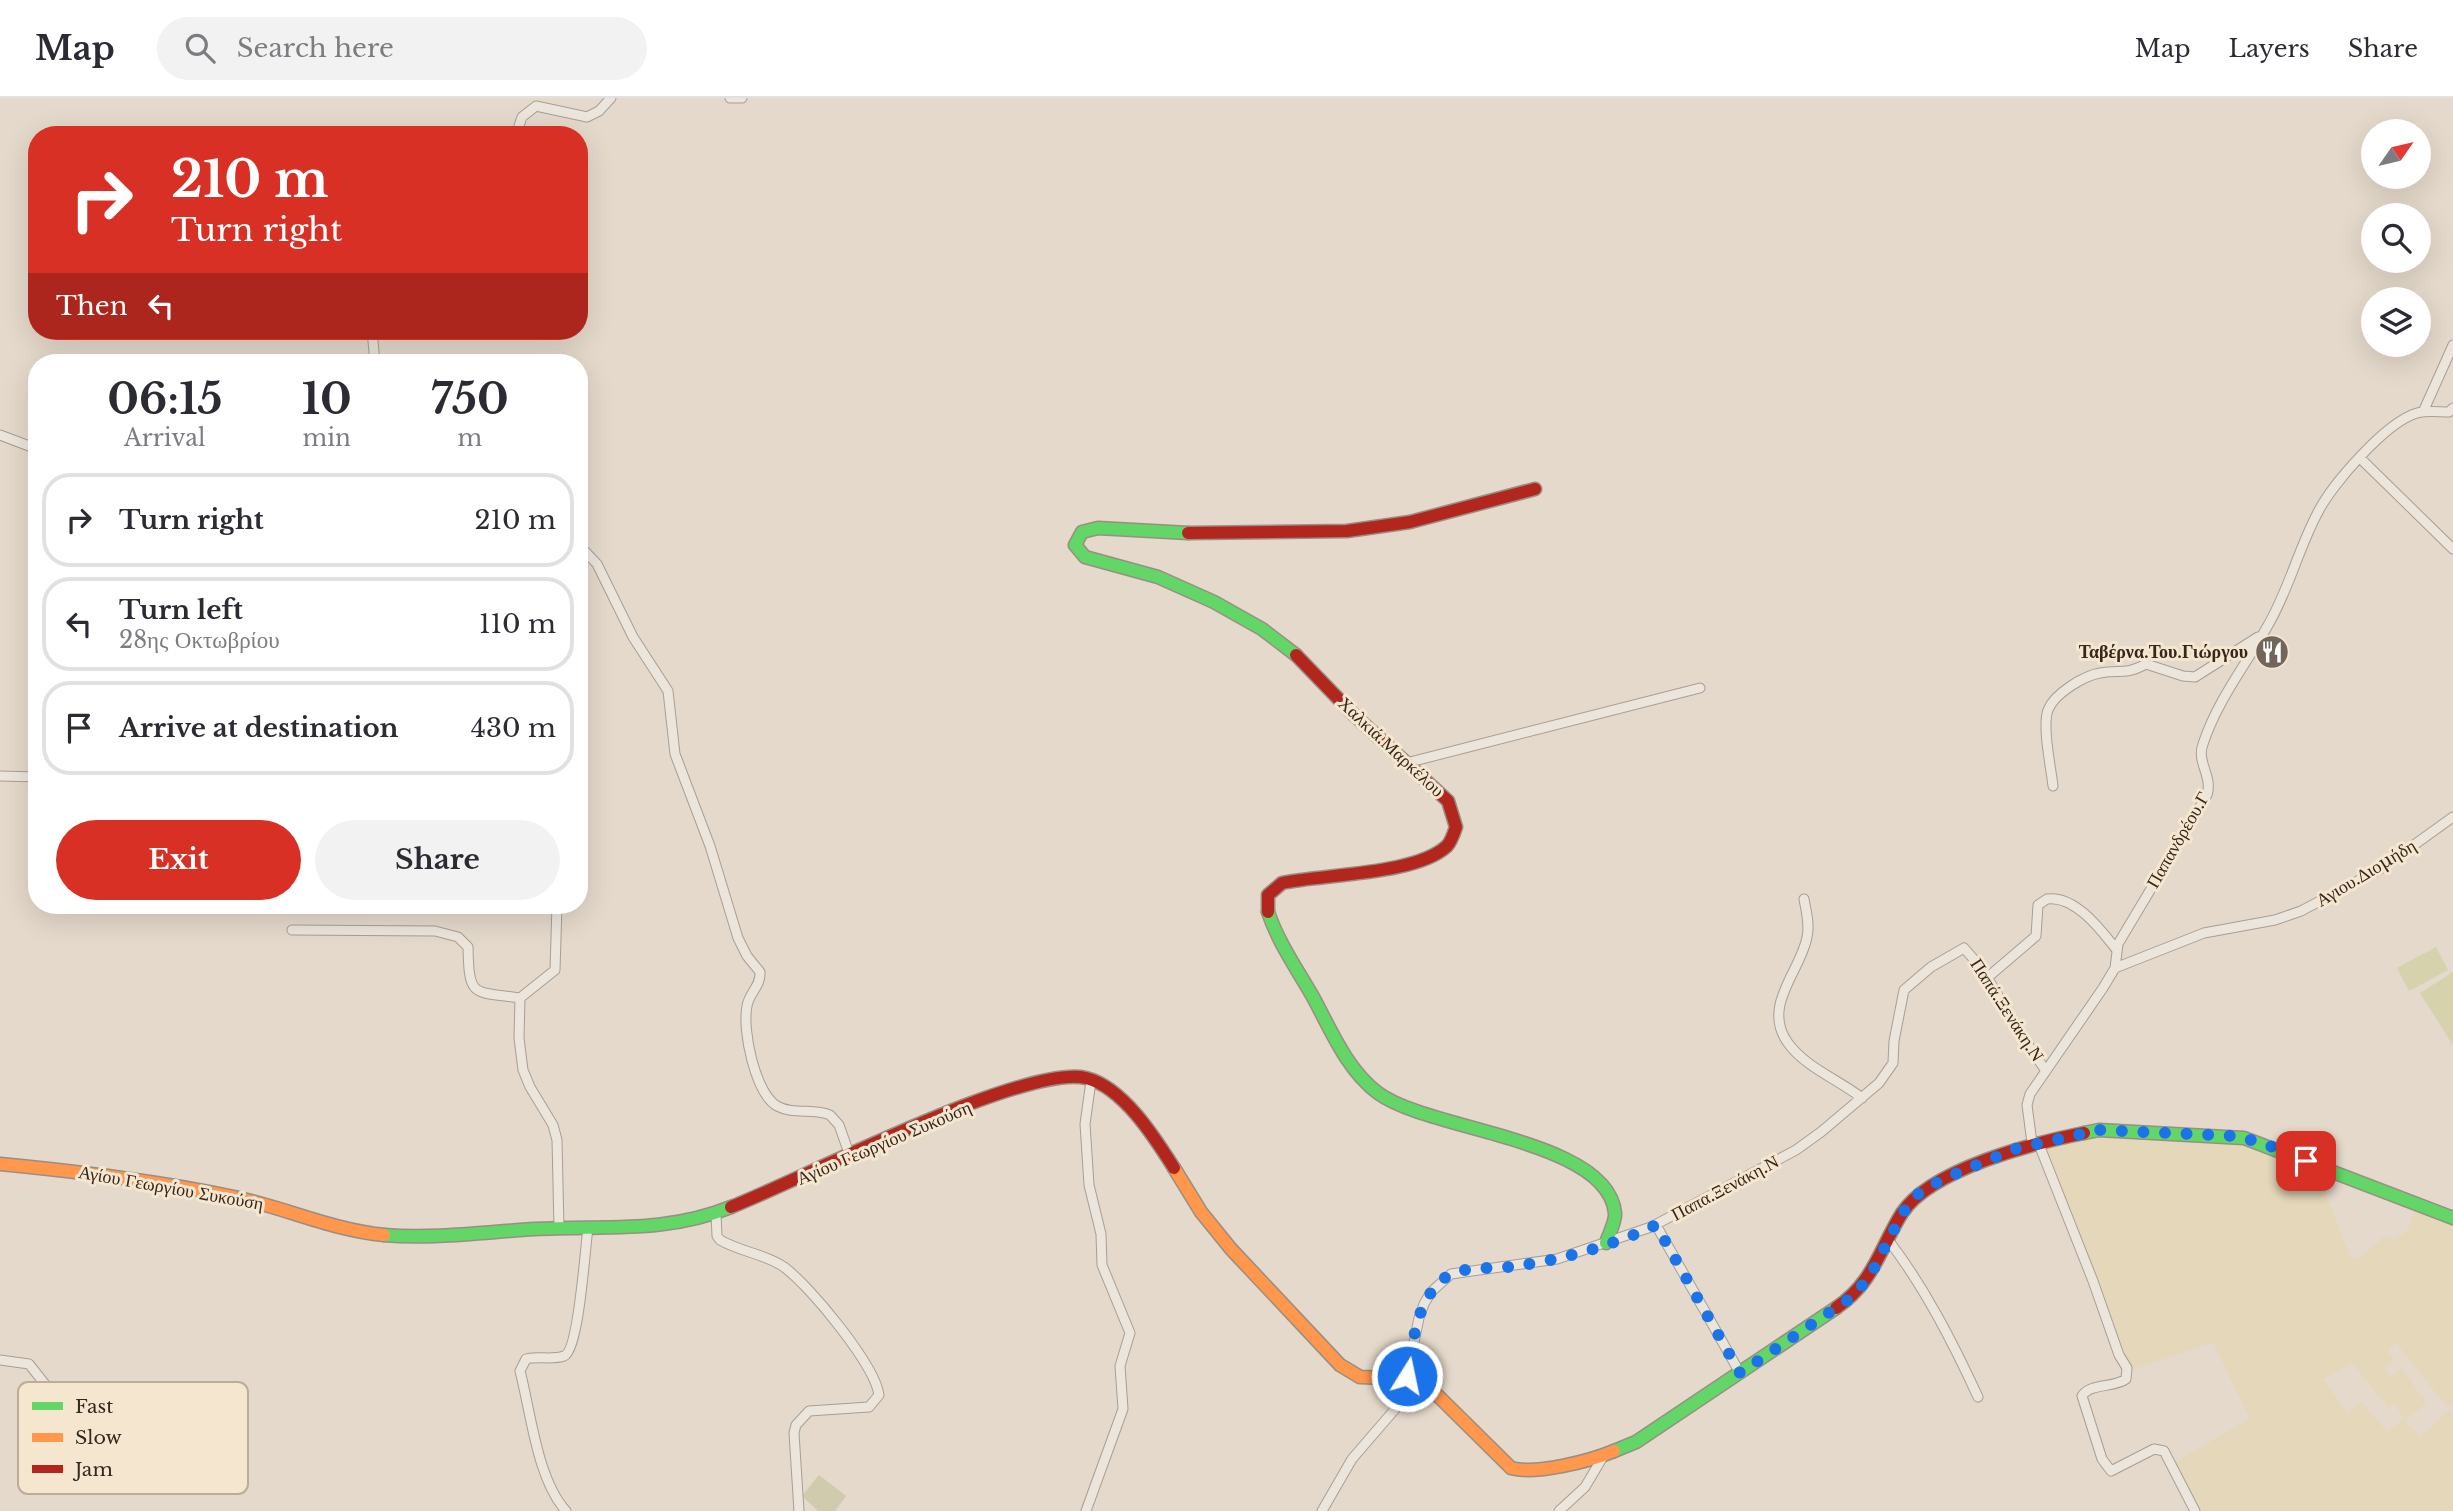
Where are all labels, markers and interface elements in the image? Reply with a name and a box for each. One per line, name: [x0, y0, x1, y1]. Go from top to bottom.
search box: [157, 17, 647, 80]
text: Map: [35, 28, 115, 69]
icon: search: [181, 29, 219, 67]
text: Search here: [237, 32, 394, 64]
text: Map: [2135, 34, 2191, 63]
text: Layers: [2229, 34, 2310, 63]
text: Share: [2348, 34, 2418, 63]
north arrow: [2361, 119, 2431, 189]
map controls: [2361, 119, 2431, 357]
text: 210 m: [171, 149, 329, 210]
icon: right: [56, 154, 147, 245]
button: search: [2361, 203, 2431, 273]
text: Turn right: [171, 210, 342, 250]
icon: left: [142, 287, 180, 325]
button: layers: [2361, 287, 2431, 357]
text: Then: [56, 290, 128, 322]
text: 06:15: [107, 373, 222, 425]
text: 10: [302, 373, 352, 425]
text: 750: [431, 373, 509, 425]
text: Arrival: [124, 424, 206, 452]
text: min: [303, 424, 351, 452]
text: m: [457, 424, 482, 452]
icon: right: [60, 501, 98, 539]
text: Turn right: [119, 504, 264, 536]
text: 210 m: [474, 504, 556, 536]
text: Turn left: [119, 594, 243, 626]
icon: left: [60, 605, 98, 643]
text: 110 m: [479, 608, 556, 640]
text: 28ης Οκτωβρίου: [119, 626, 280, 654]
restaurant icon: Ταβέρνα.Του.Γιώργου: [2253, 633, 2291, 671]
place label: Ταβέρνα.Του.Γιώργου: [2079, 641, 2248, 663]
street label: Χαλκιά.Μαρκέλου: [1333, 692, 1449, 802]
icon: arrive: [60, 709, 98, 747]
text: Arrive at destination: [119, 712, 399, 744]
text: 430 m: [471, 712, 556, 744]
street label: Παπανδρέου.Γ: [2142, 788, 2214, 892]
button: Exit: [56, 820, 301, 900]
button: Share: [315, 820, 560, 900]
street label: Αγιου.Διομήδη: [2312, 834, 2420, 912]
street label: Παπά.Ξενάκη.Ν: [1965, 954, 2049, 1066]
street label: Αγίου Γεωργίου Συκούση: [793, 1096, 975, 1190]
pin: [2276, 1131, 2336, 1191]
icon: arrive: [2287, 1142, 2325, 1180]
street label: Παπα.Ξενάκη.Ν: [1667, 1150, 1783, 1226]
street label: Αγίου Γεωργίου Συκούση: [77, 1161, 265, 1215]
position arrow: [1370, 1339, 1444, 1413]
legend: [18, 1382, 248, 1494]
text: Fast: [75, 1395, 114, 1418]
text: Slow: [75, 1426, 122, 1449]
text: Jam: [72, 1458, 113, 1481]

